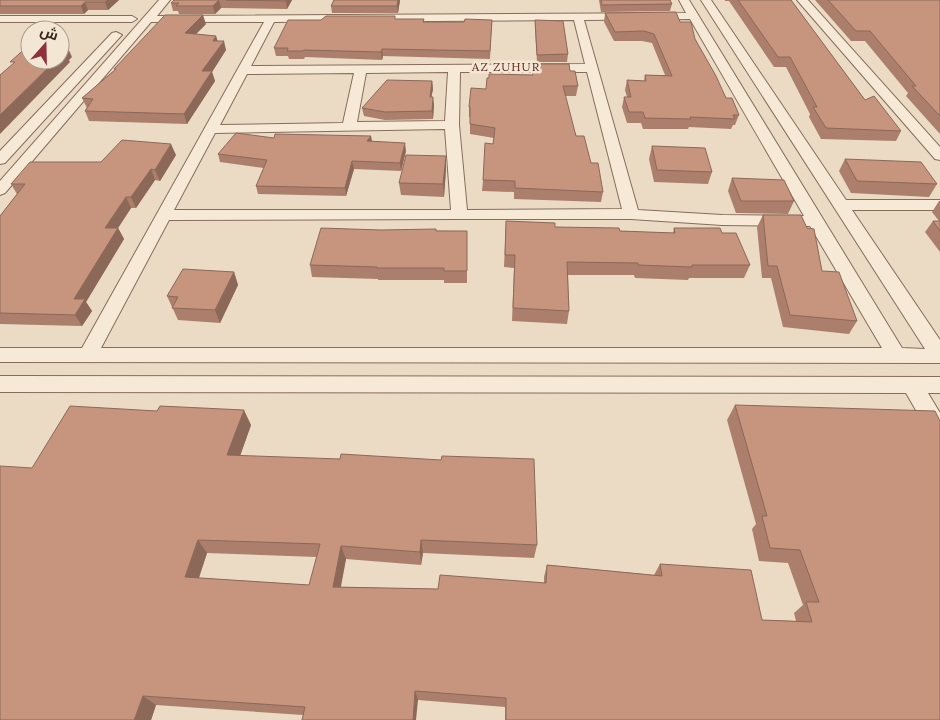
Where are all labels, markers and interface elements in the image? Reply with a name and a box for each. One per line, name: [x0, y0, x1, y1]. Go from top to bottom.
north arrow: [20, 20, 70, 70]
text: ش: [38, 21, 61, 44]
district label: AZ ZUHUR: [471, 59, 540, 74]

